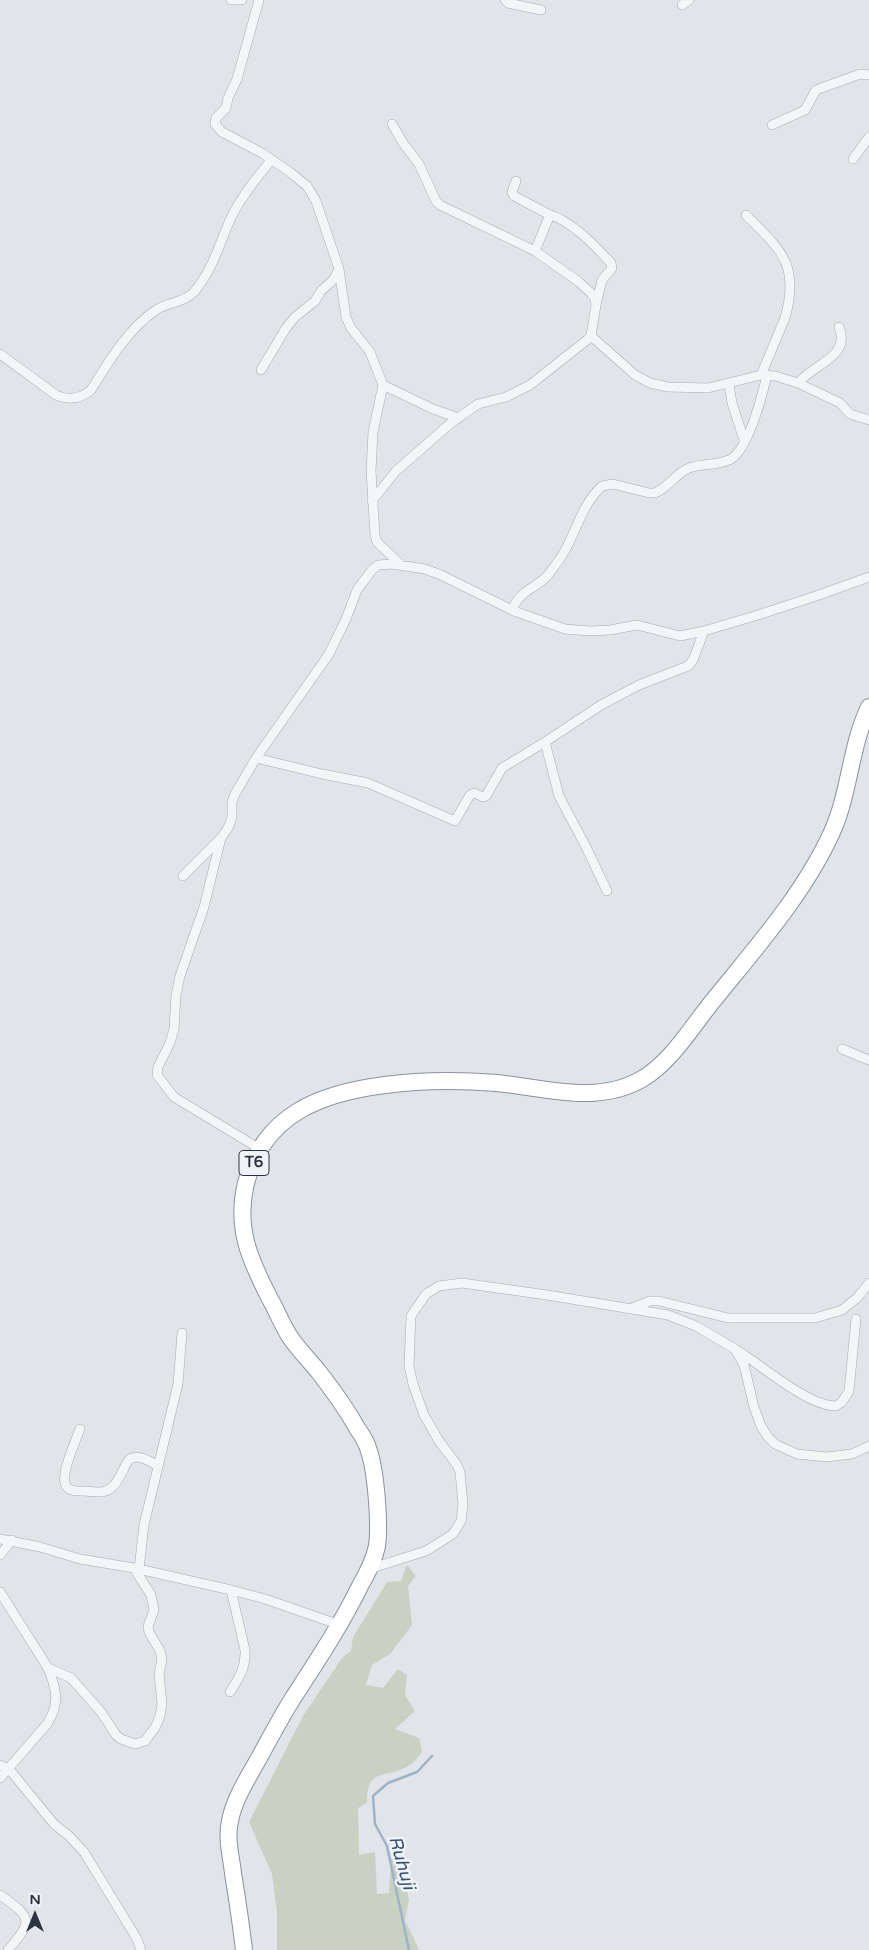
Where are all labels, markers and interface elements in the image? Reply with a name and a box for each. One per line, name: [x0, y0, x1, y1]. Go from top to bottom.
road number: T6: [239, 1150, 269, 1176]
water label: Ruhuji: [383, 1834, 419, 1892]
north arrow: [10, 1890, 60, 1940]
text: N: [29, 1891, 41, 1908]

